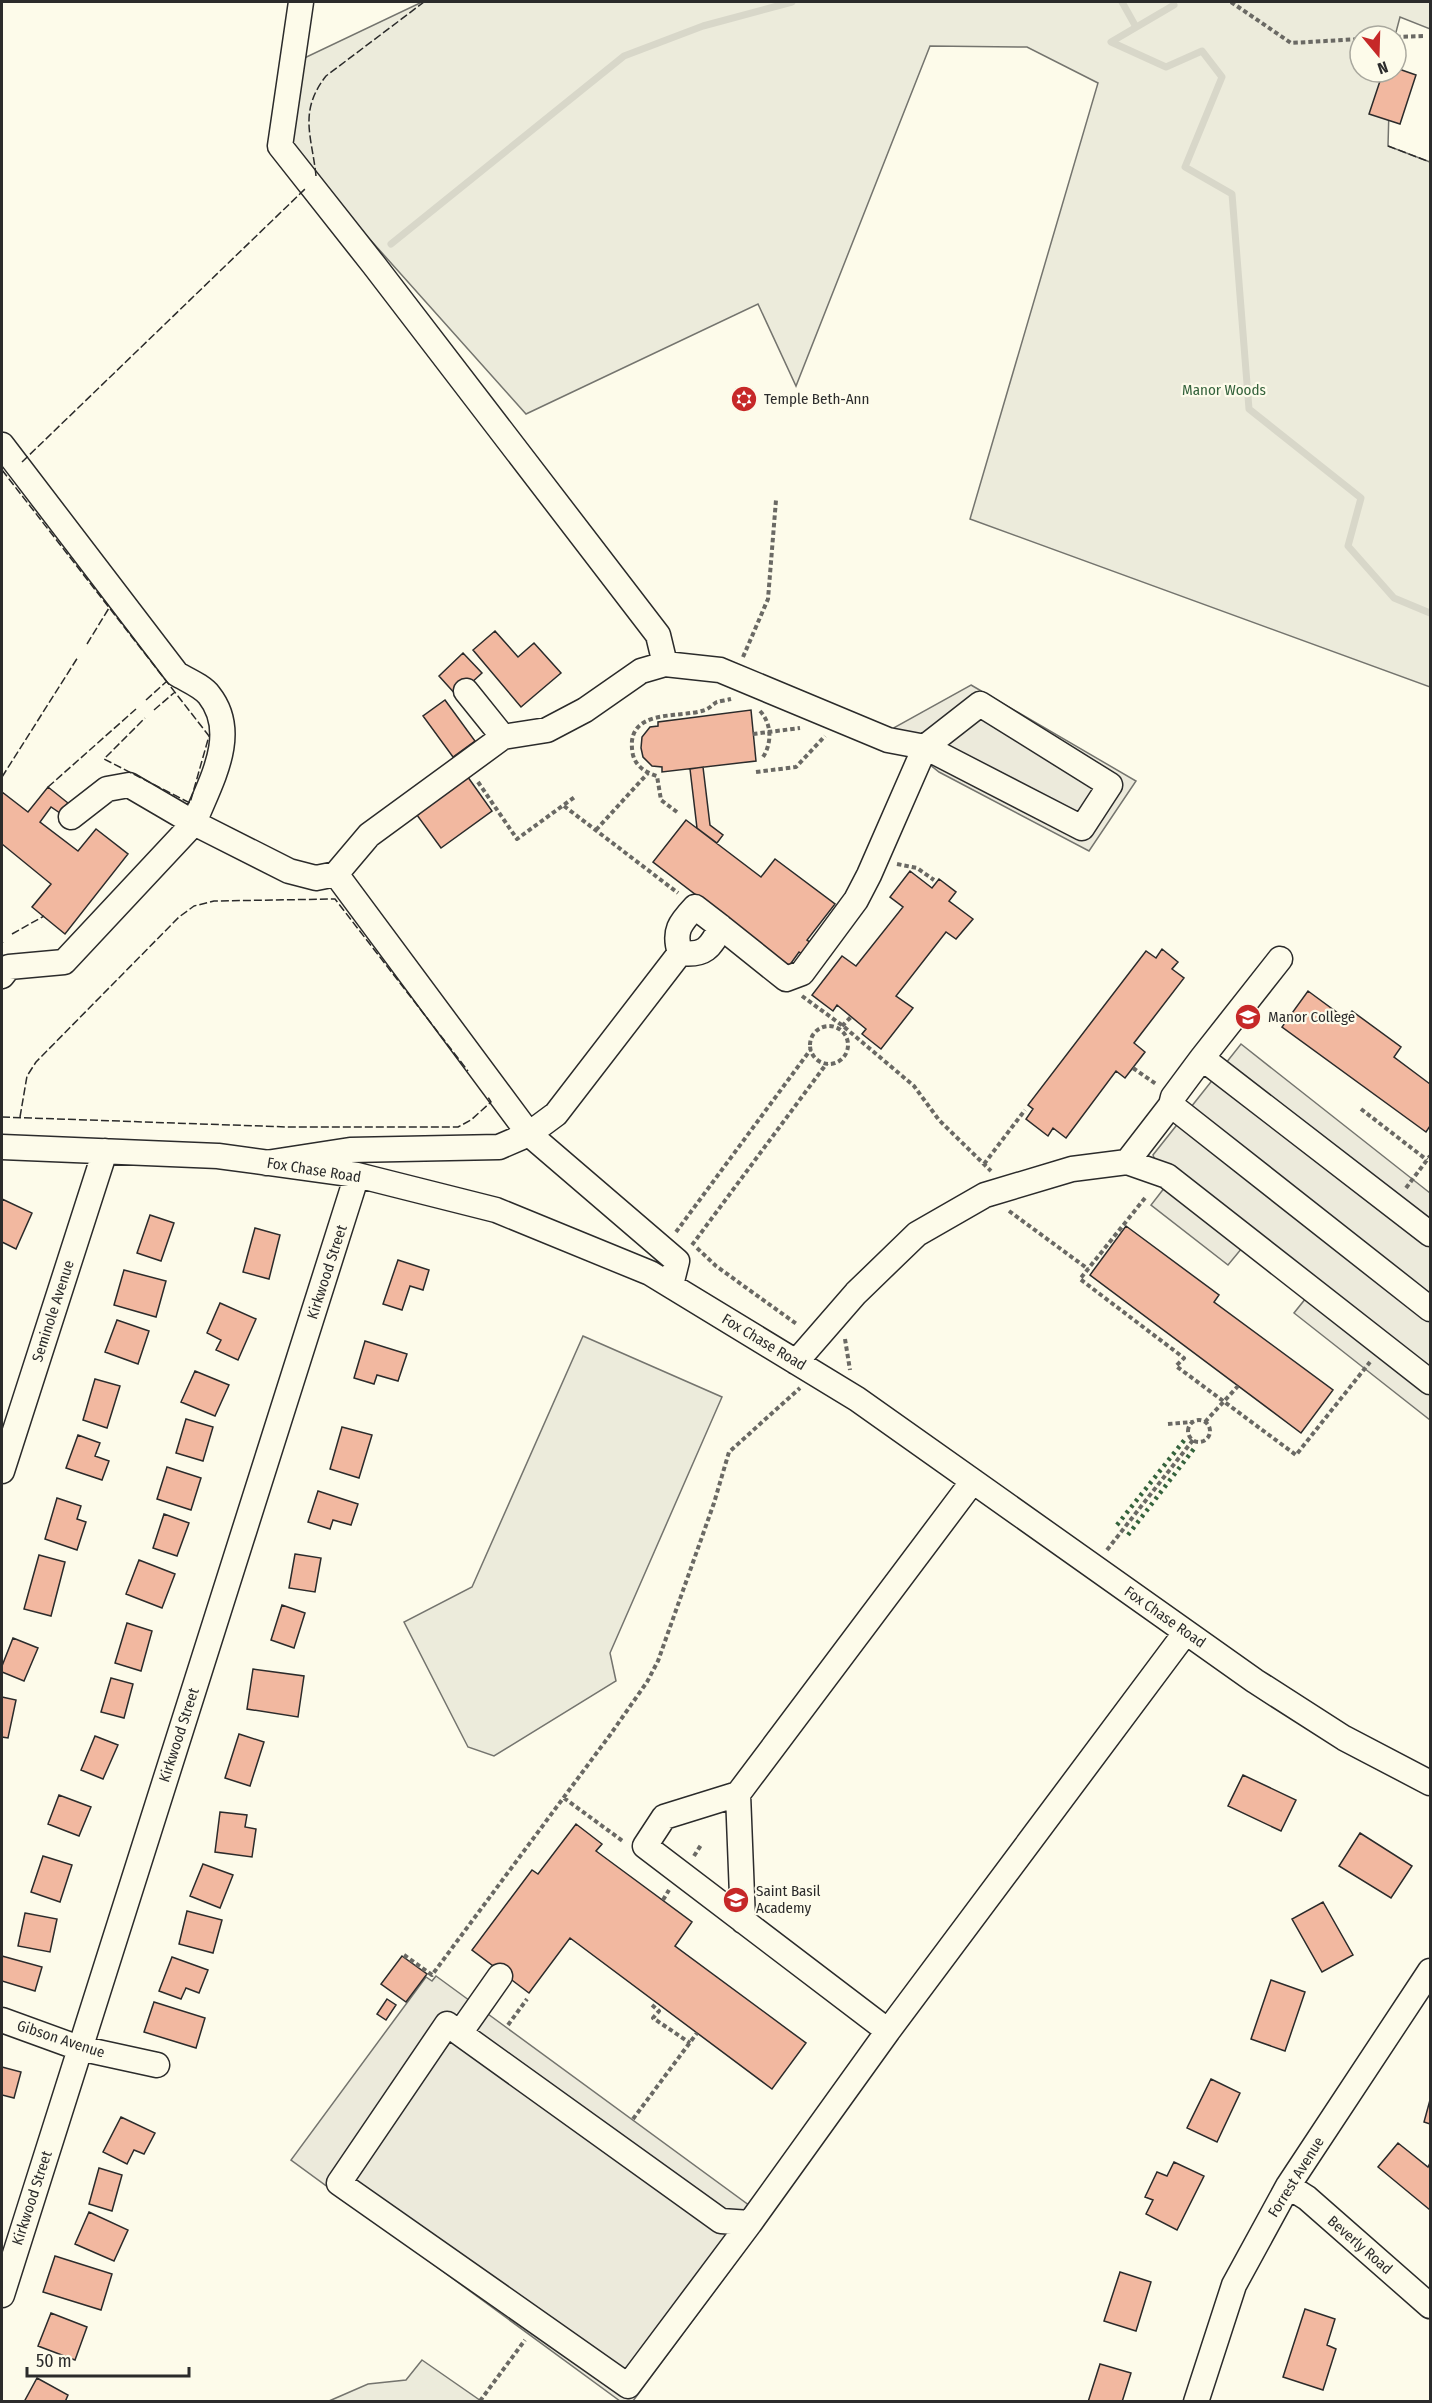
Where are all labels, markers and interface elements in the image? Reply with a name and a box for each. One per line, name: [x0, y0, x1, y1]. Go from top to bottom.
north arrow: [1348, 24, 1408, 84]
text: N: [1375, 57, 1390, 78]
park label: Manor Woods: [1182, 381, 1266, 399]
synagogue icon: Temple Beth-Ann: [729, 384, 759, 414]
place label: Temple Beth-Ann: [764, 390, 869, 408]
school or university icon: Manor College: [1233, 1002, 1263, 1032]
place label: Manor College: [1268, 1008, 1355, 1026]
street label: Fox Chase Road: [266, 1154, 362, 1186]
street label: Kirkwood Street: [303, 1223, 351, 1321]
street label: Seminole Avenue: [28, 1258, 78, 1364]
street label: Fox Chase Road: [719, 1310, 809, 1374]
street label: Fox Chase Road: [1121, 1582, 1209, 1652]
street label: Kirkwood Street: [155, 1686, 203, 1784]
place label: Saint Basil Academy: [756, 1882, 821, 1917]
school or university icon: Saint Basil Academy: [721, 1885, 751, 1915]
street label: Gibson Avenue: [15, 2016, 107, 2062]
street label: Forrest Avenue: [1264, 2134, 1328, 2220]
street label: Kirkwood Street: [8, 2149, 56, 2247]
street label: Beverly Road: [1324, 2212, 1396, 2278]
scale bar: [27, 2340, 189, 2378]
text: 50 m: [36, 2350, 72, 2372]

